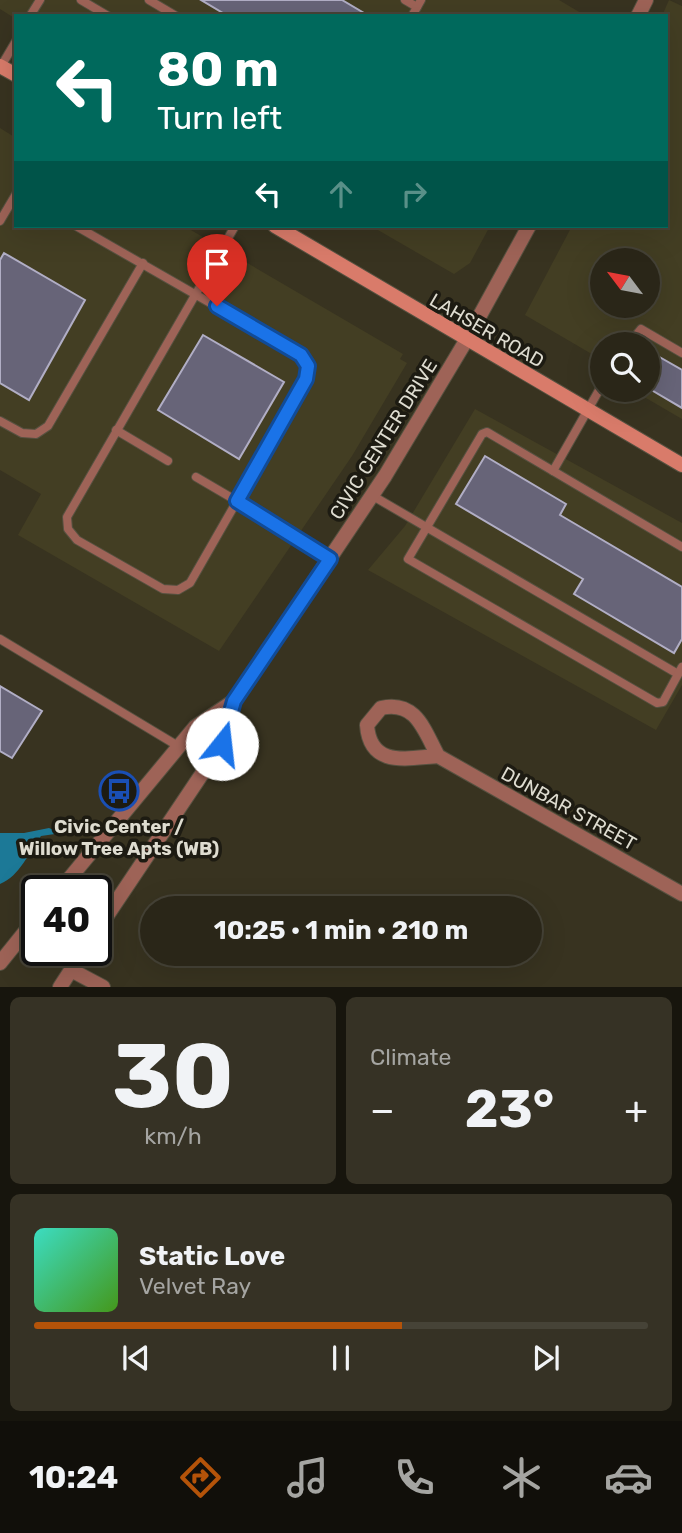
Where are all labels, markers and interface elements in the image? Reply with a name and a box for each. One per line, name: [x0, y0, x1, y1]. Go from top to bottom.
text: 80 m: [157, 40, 279, 98]
icon: left: [42, 42, 133, 133]
text: Turn left: [157, 99, 282, 137]
icon: left: [249, 175, 287, 213]
icon: ahead: [322, 175, 360, 213]
icon: right: [395, 175, 433, 213]
pin: [187, 234, 247, 306]
icon: arrive: [198, 245, 236, 283]
north arrow: [590, 248, 660, 318]
map controls: [590, 248, 660, 402]
street label: LAHSER ROAD: [425, 288, 548, 372]
button: search: [590, 332, 660, 402]
street label: CIVIC CENTER DRIVE: [325, 355, 442, 524]
position arrow: [185, 707, 259, 781]
street label: DUNBAR STREET: [497, 762, 640, 855]
bus stop icon: Civic Center / Willow Tree Apts (WB): [98, 770, 140, 812]
place label: Civic Center / Willow Tree Apts (WB): [19, 815, 219, 860]
speed limit sign: 40: [21, 875, 112, 966]
text: 10:25 · 1 min · 210 m: [214, 915, 468, 946]
text: 30: [112, 1022, 234, 1130]
text: Climate: [370, 1043, 451, 1071]
text: 23°: [465, 1078, 554, 1140]
text: −: [370, 1087, 395, 1133]
text: +: [624, 1087, 648, 1133]
text: km/h: [144, 1122, 202, 1150]
text: Static Love: [139, 1241, 285, 1272]
text: Velvet Ray: [139, 1272, 251, 1300]
icon: previous: [117, 1339, 155, 1377]
icon: pause: [322, 1339, 360, 1377]
icon: next: [527, 1339, 565, 1377]
icon: directions: [176, 1453, 225, 1502]
icon: music: [283, 1453, 332, 1502]
icon: phone: [390, 1453, 439, 1502]
icon: climate: [497, 1453, 546, 1502]
icon: car: [604, 1453, 653, 1502]
text: 10:24: [29, 1458, 118, 1496]

